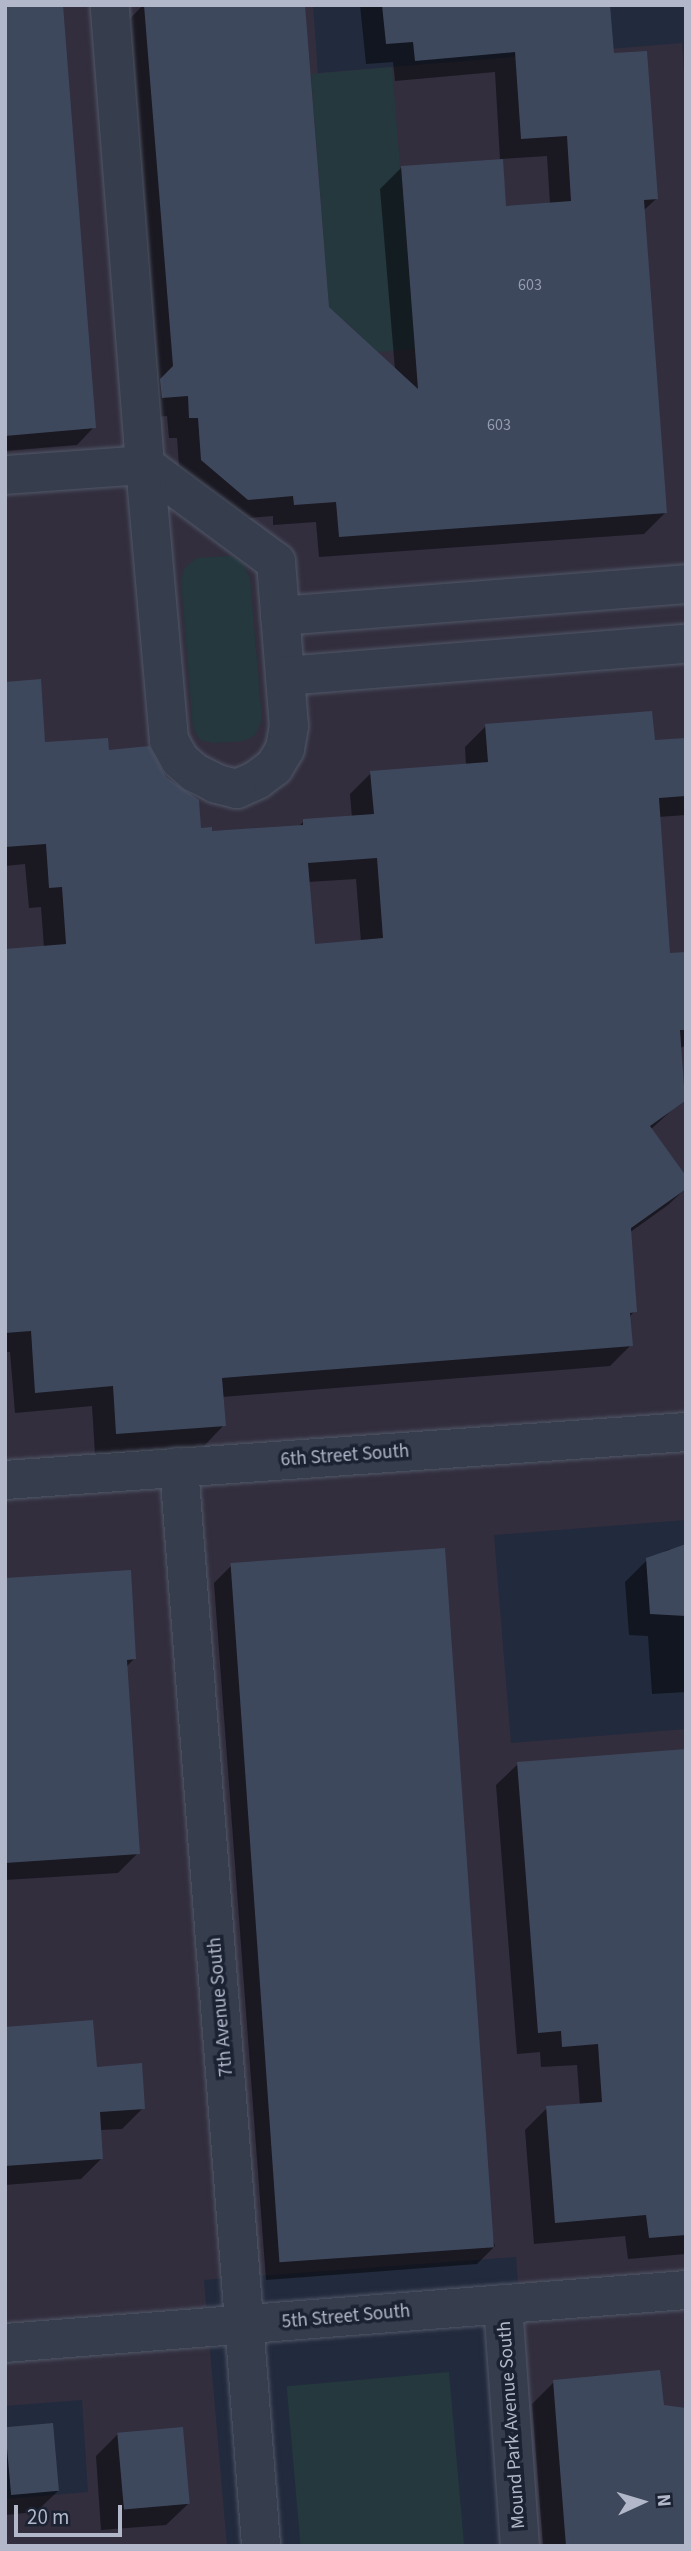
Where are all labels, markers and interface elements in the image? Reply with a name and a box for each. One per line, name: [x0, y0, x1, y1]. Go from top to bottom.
house number: 603: [518, 275, 542, 295]
house number: 603: [487, 415, 511, 435]
street label: 6th Street South: [280, 1440, 410, 1472]
street label: 7th Avenue South: [204, 1936, 238, 2078]
street label: 5th Street South: [281, 2300, 411, 2334]
street label: Mound Park Avenue South: [493, 2320, 531, 2530]
north arrow: [607, 2467, 677, 2537]
scale bar: [18, 2492, 126, 2536]
text: N: [650, 2493, 677, 2508]
text: 20 m: [27, 2502, 69, 2532]

